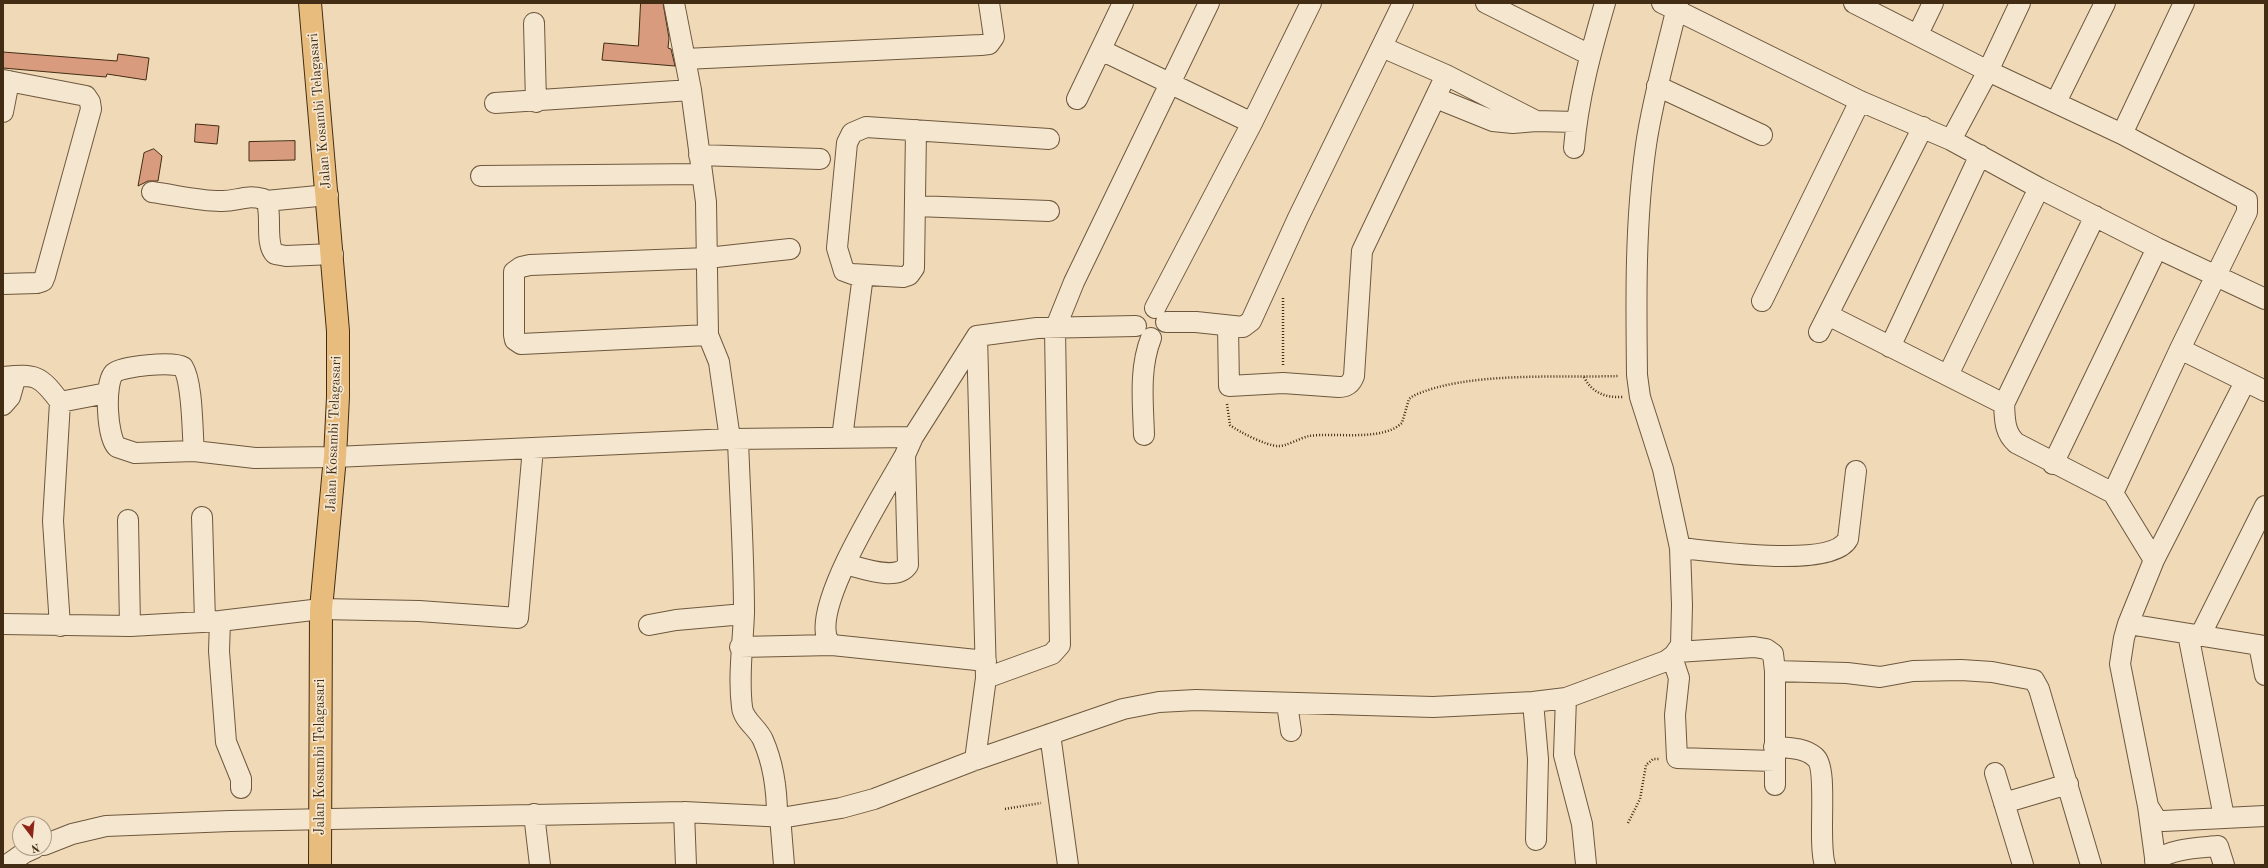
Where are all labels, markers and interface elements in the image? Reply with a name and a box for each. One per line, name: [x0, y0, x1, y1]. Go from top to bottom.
street label: Jalan Kosambi Telagasari: [305, 32, 335, 190]
street label: Jalan Kosambi Telagasari: [323, 356, 345, 512]
street label: Jalan Kosambi Telagasari: [312, 679, 328, 835]
north arrow: [12, 816, 52, 856]
text: N: [30, 841, 41, 854]

